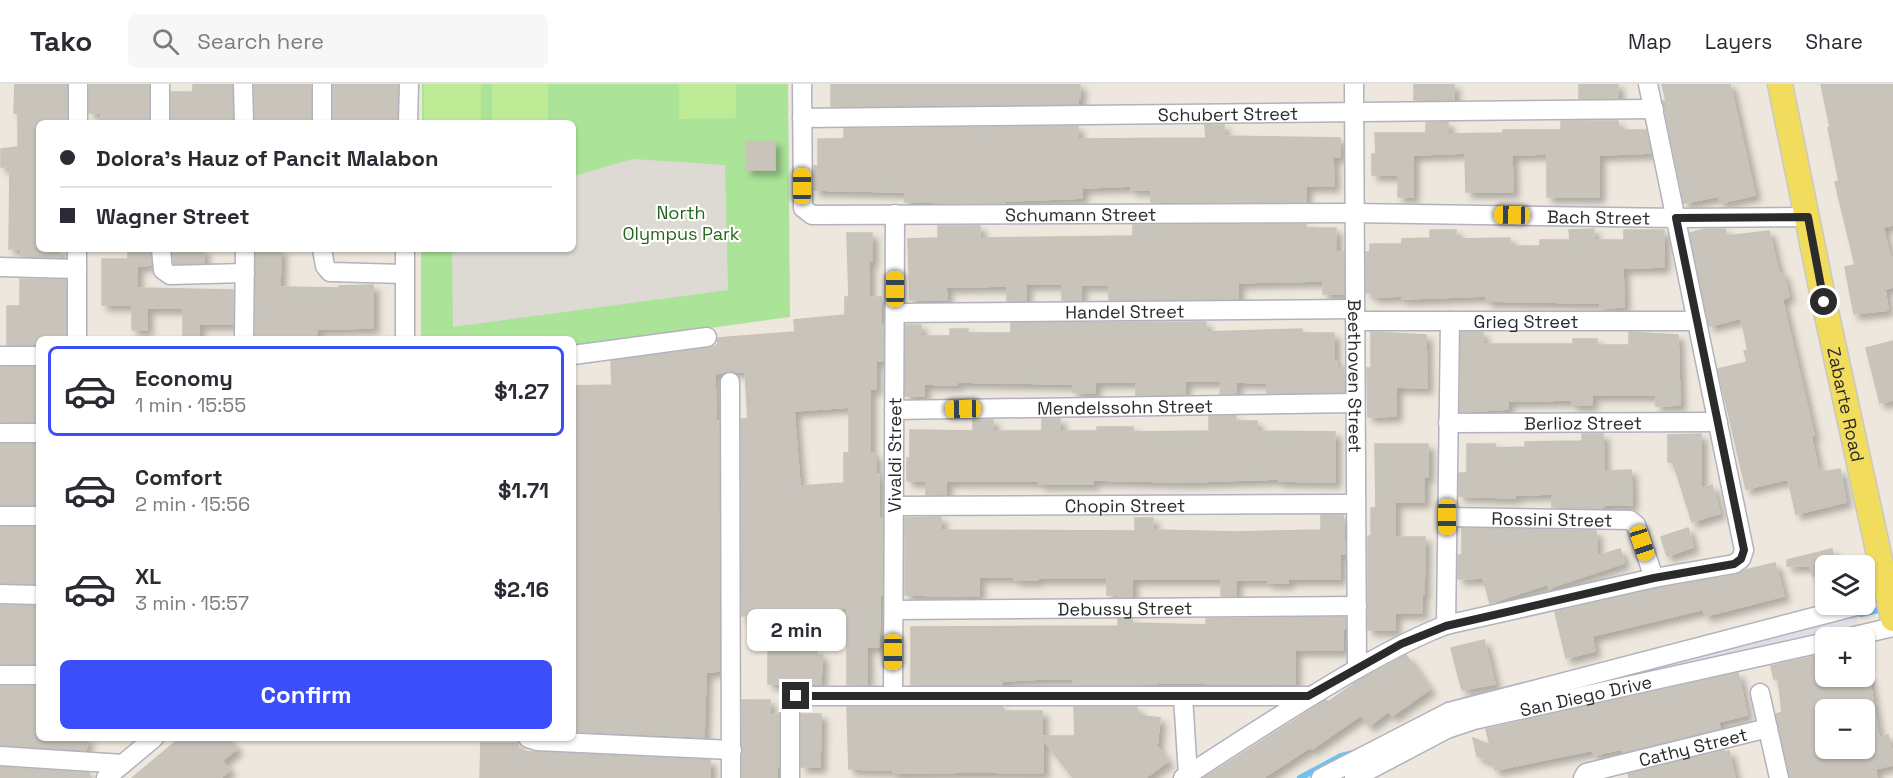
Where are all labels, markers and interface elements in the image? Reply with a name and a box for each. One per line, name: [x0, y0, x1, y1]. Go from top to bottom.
search box: [128, 14, 548, 68]
text: Tako: [30, 23, 92, 59]
icon: search: [149, 25, 182, 58]
text: Search here: [197, 27, 324, 55]
text: Map: [1628, 28, 1672, 55]
text: Layers: [1705, 28, 1772, 55]
text: Share: [1805, 28, 1863, 55]
street label: Schubert Street: [1157, 101, 1298, 126]
text: Dolora's Hauz of Pancit Malabon: [96, 144, 439, 172]
car: [793, 168, 811, 204]
park label: North Olympus Park: [622, 201, 740, 245]
text: Wagner Street: [96, 202, 249, 230]
street label: Schumann Street: [1005, 202, 1156, 226]
street label: Bach Street: [1547, 204, 1650, 229]
car: [1494, 206, 1530, 224]
car: [886, 271, 904, 307]
route start: [1810, 288, 1837, 315]
street label: Handel Street: [1065, 299, 1185, 323]
street label: Beethoven Street: [1344, 299, 1367, 453]
street label: Grieg Street: [1474, 310, 1579, 333]
street label: Zabarte Road: [1823, 345, 1870, 464]
icon: car: [63, 364, 117, 418]
text: Economy: [135, 364, 233, 392]
text: $1.27: [494, 377, 549, 405]
text: 1 min · 15:55: [135, 392, 246, 418]
street label: Mendelssohn Street: [1037, 394, 1213, 419]
street label: Vivaldi Street: [882, 397, 906, 513]
car: [945, 400, 981, 418]
street label: Berlioz Street: [1524, 411, 1642, 434]
icon: car: [63, 463, 117, 517]
text: Comfort: [135, 463, 223, 491]
text: $1.71: [498, 476, 549, 504]
text: 2 min · 15:56: [135, 491, 250, 517]
street label: Chopin Street: [1065, 493, 1185, 517]
car: [1438, 499, 1456, 535]
street label: Rossini Street: [1491, 506, 1613, 531]
car: [1628, 523, 1656, 563]
map controls: [1815, 555, 1875, 759]
button: layers: [1815, 555, 1875, 615]
icon: car: [63, 562, 117, 616]
text: XL: [135, 562, 161, 590]
text: $2.16: [494, 575, 549, 603]
text: 3 min · 15:57: [135, 590, 249, 616]
street label: Debussy Street: [1057, 596, 1193, 620]
callout: 2 min: [746, 609, 846, 651]
text: 2 min: [771, 617, 822, 643]
button: +: [1815, 627, 1875, 687]
car: [884, 634, 902, 670]
button: Confirm: [60, 660, 552, 729]
street label: San Diego Drive: [1518, 669, 1654, 721]
route end: [782, 682, 809, 709]
button: −: [1815, 699, 1875, 759]
street label: Cathy Street: [1636, 722, 1750, 771]

